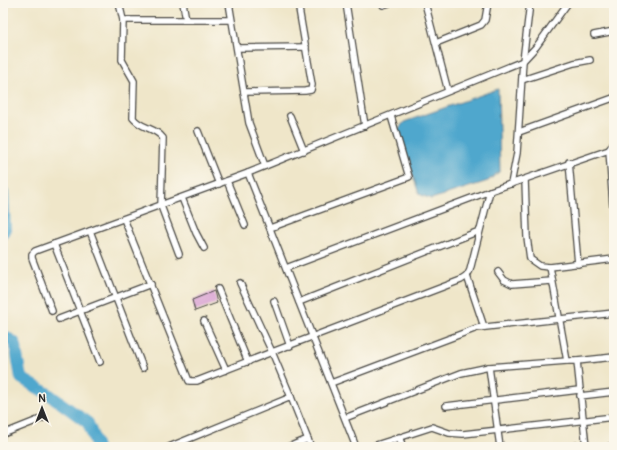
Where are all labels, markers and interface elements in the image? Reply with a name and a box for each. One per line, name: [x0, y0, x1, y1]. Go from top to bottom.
north arrow: [22, 388, 62, 428]
text: N: [38, 392, 46, 405]

